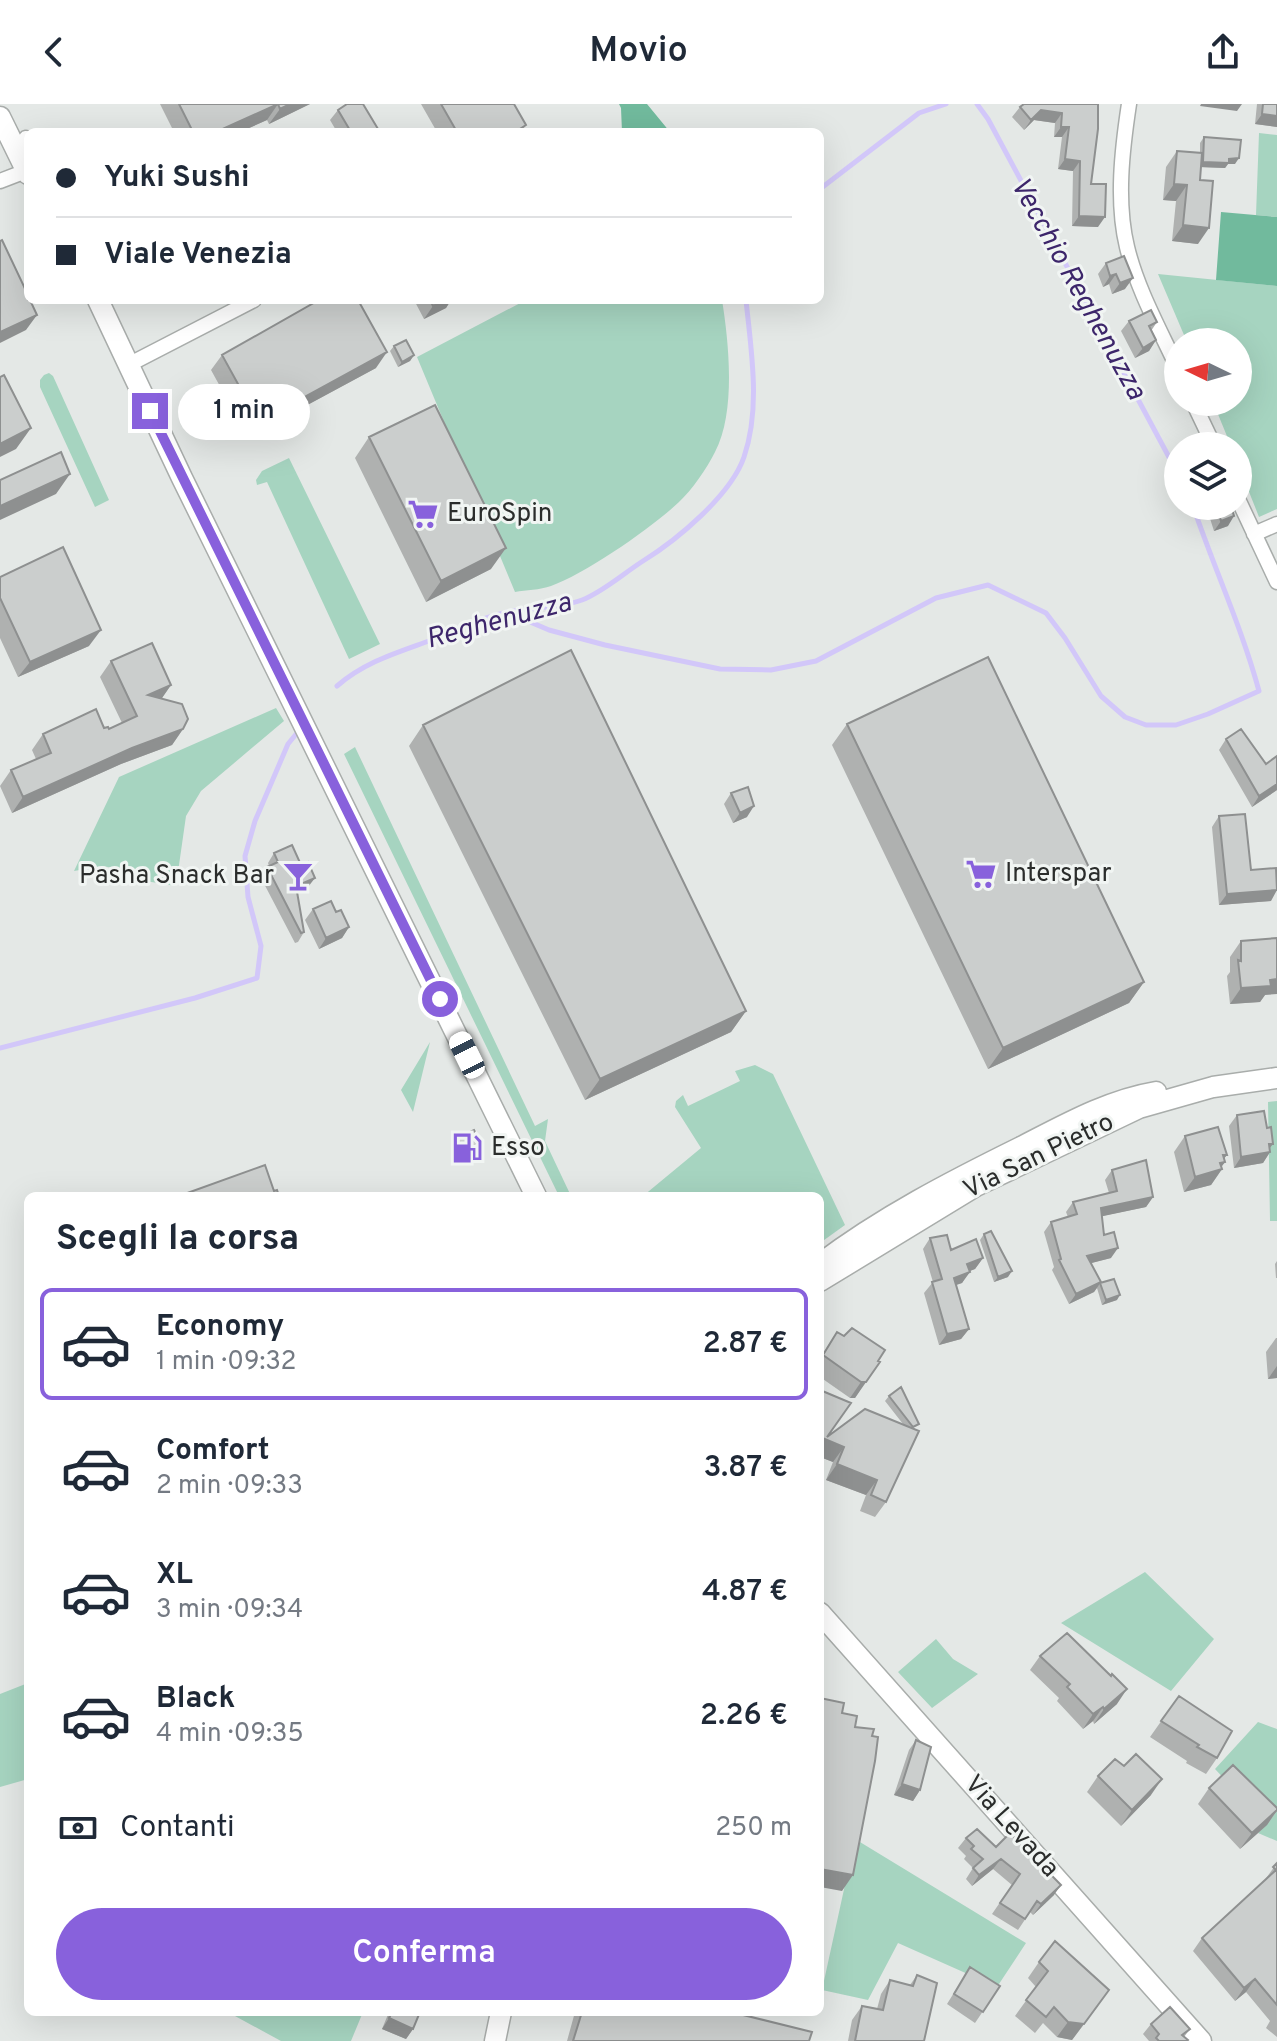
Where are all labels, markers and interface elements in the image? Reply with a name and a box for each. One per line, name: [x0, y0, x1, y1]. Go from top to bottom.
text: Movio: [589, 29, 688, 75]
icon: back: [32, 30, 76, 74]
icon: share: [1201, 30, 1245, 74]
text: Yuki Sushi: [104, 160, 250, 197]
water label: Vecchio Reghenuzza: [1001, 171, 1153, 407]
text: Viale Venezia: [104, 237, 292, 274]
north arrow: [1164, 328, 1252, 416]
map controls: [1164, 328, 1252, 520]
callout: 1 min: [178, 383, 310, 439]
route end: [132, 393, 168, 429]
text: 1 min: [213, 395, 275, 428]
button: layers: [1164, 432, 1252, 520]
supermarket icon: EuroSpin: [406, 497, 440, 531]
place label: EuroSpin: [447, 498, 552, 531]
water label: Reghenuzza: [422, 585, 576, 659]
supermarket icon: Interspar: [964, 857, 998, 891]
place label: Interspar: [1005, 858, 1112, 891]
bar icon: Pasha Snack Bar: [281, 859, 315, 893]
place label: Pasha Snack Bar: [79, 860, 274, 893]
route start: [422, 981, 458, 1017]
car: [446, 1028, 488, 1082]
street label: Via San Pietro: [958, 1106, 1120, 1208]
fuel station icon: Esso: [450, 1131, 484, 1165]
place label: Esso: [491, 1132, 545, 1165]
text: Scegli la corsa: [56, 1217, 299, 1263]
icon: car: [60, 1308, 132, 1380]
text: Economy: [156, 1309, 284, 1346]
text: 2.87 €: [703, 1326, 788, 1363]
text: 1 min · 09:32: [156, 1346, 296, 1379]
icon: car: [60, 1432, 132, 1504]
text: Comfort: [156, 1433, 269, 1470]
text: 3.87 €: [703, 1450, 788, 1487]
text: 2 min · 09:33: [156, 1470, 303, 1503]
icon: car: [60, 1556, 132, 1628]
text: XL: [156, 1557, 193, 1594]
text: 4.87 €: [702, 1574, 788, 1611]
text: 3 min · 09:34: [156, 1594, 303, 1627]
icon: car: [60, 1680, 132, 1752]
text: Black: [156, 1681, 235, 1718]
text: 2.26 €: [700, 1698, 788, 1735]
text: 4 min · 09:35: [156, 1718, 304, 1751]
street label: Via Levada: [956, 1769, 1066, 1885]
icon: cash: [56, 1806, 100, 1850]
text: Contanti: [120, 1810, 235, 1847]
text: 250 m: [715, 1812, 792, 1845]
button: Conferma: [56, 1908, 792, 2000]

